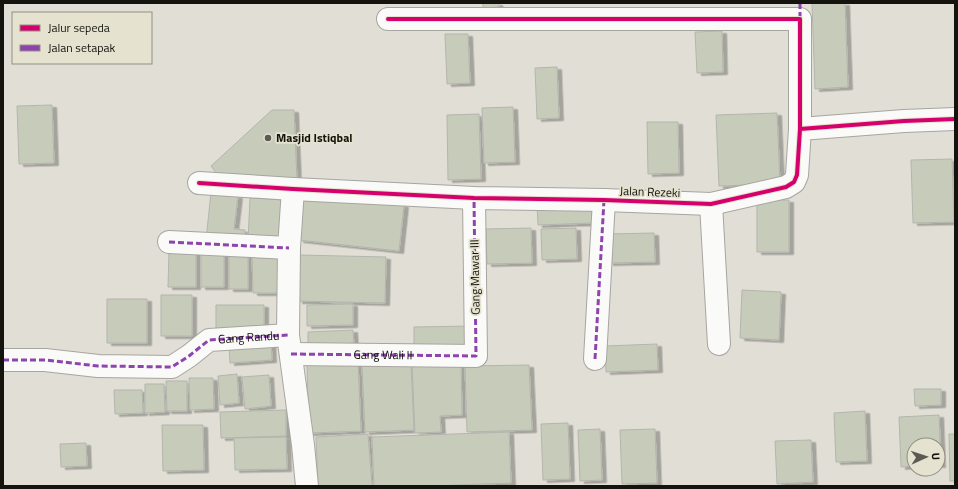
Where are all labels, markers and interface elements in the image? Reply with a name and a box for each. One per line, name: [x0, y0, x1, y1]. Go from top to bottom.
legend: [12, 12, 152, 64]
text: Jalur sepeda: [48, 18, 110, 37]
text: Jalan setapak: [48, 38, 116, 57]
place label: Masjid Istiqbal: [276, 128, 353, 147]
marker: Masjid Istiqbal: [263, 133, 273, 143]
street label: Jalan Rezeki: [619, 181, 681, 202]
street label: Gang Mawar III: [464, 239, 485, 315]
street label: Gang Randu: [217, 326, 280, 348]
street label: Gang Wali II: [353, 345, 413, 364]
north arrow: [906, 437, 946, 477]
text: U: [928, 452, 944, 460]

